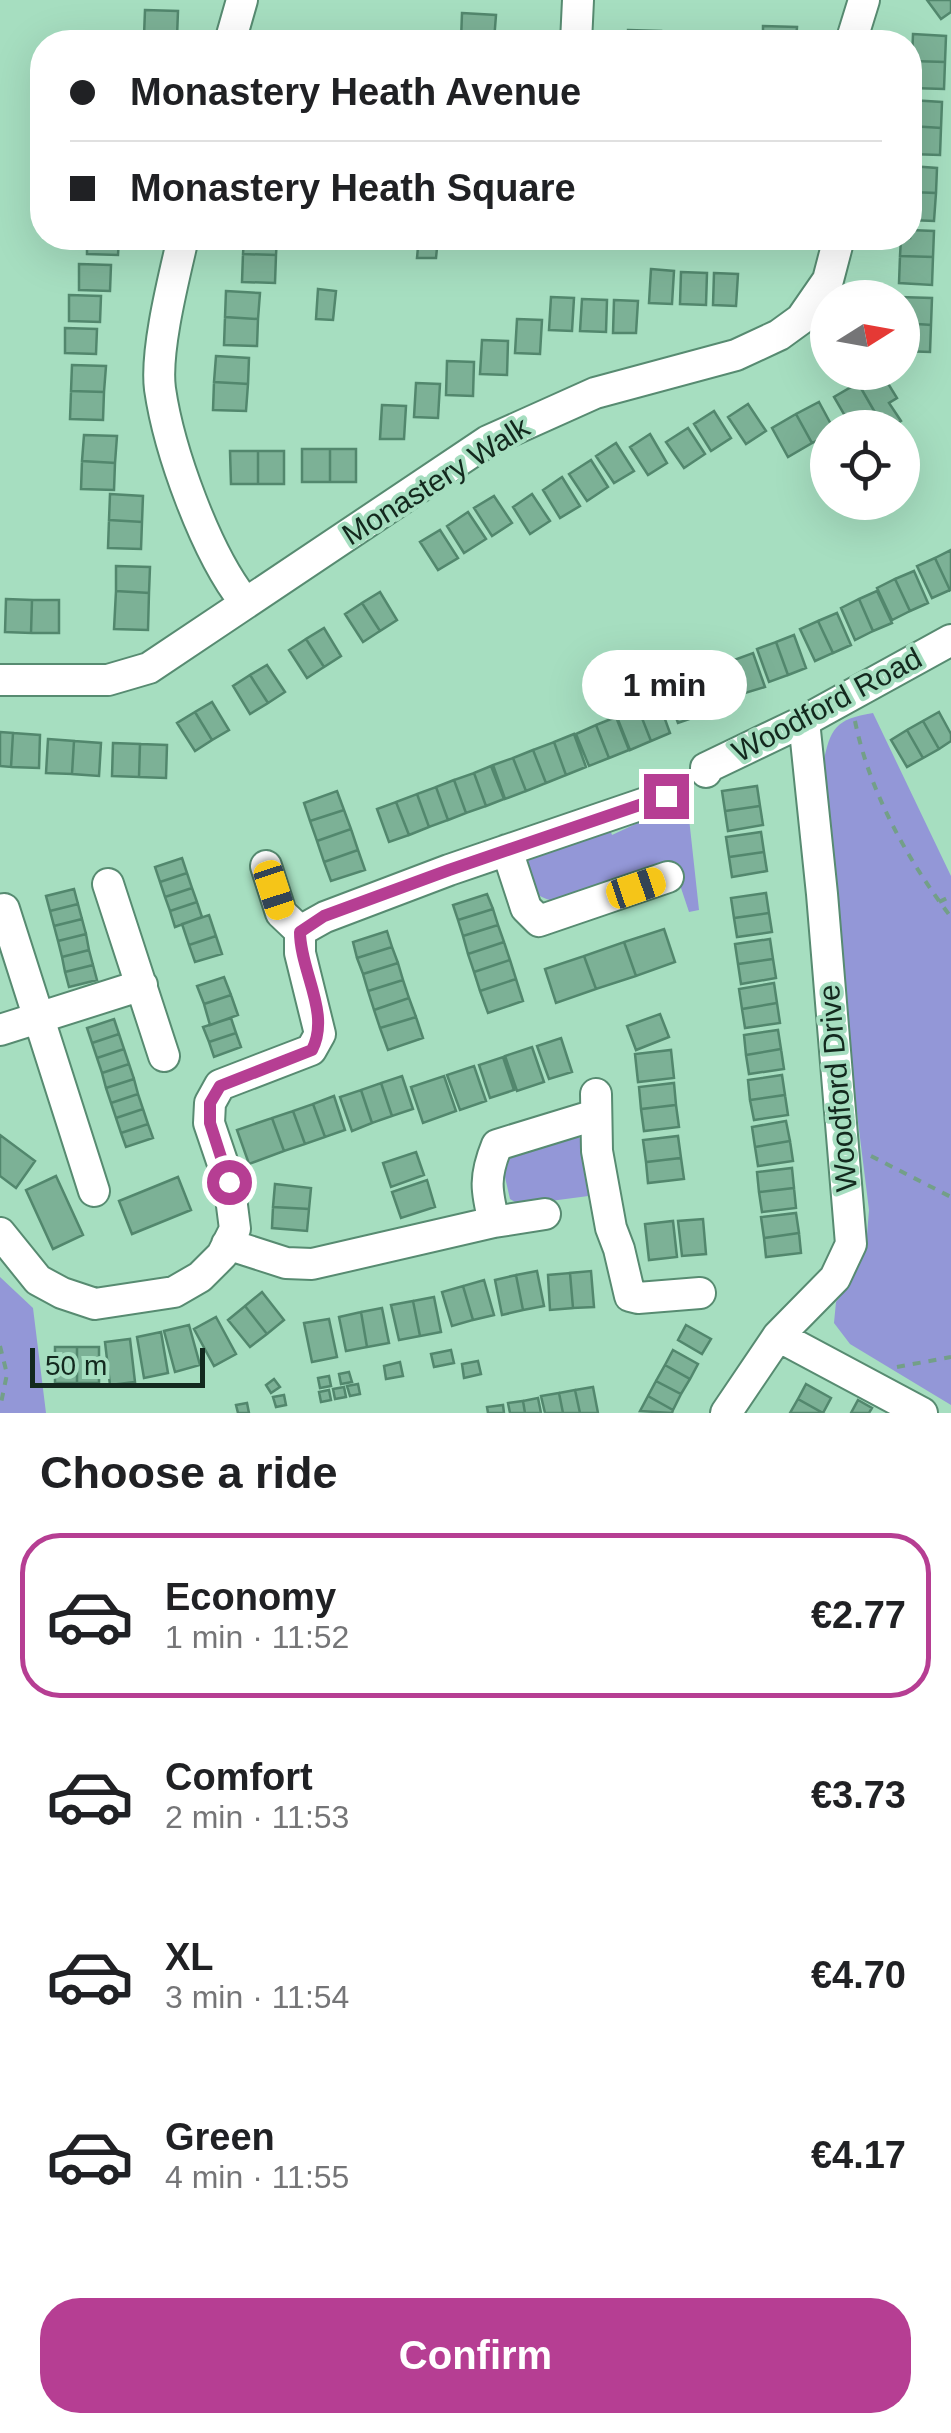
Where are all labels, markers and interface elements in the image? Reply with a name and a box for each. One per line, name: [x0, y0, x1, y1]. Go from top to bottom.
text: Monastery Heath Avenue: [130, 71, 581, 113]
text: Monastery Heath Square: [130, 167, 576, 209]
north arrow: [810, 280, 920, 390]
map controls: [810, 280, 920, 520]
street label: Monastery Walk: [336, 409, 536, 551]
button: locate: [810, 410, 920, 520]
street label: Woodford Road: [726, 641, 927, 768]
callout: 1 min: [584, 651, 748, 721]
text: 1 min: [623, 667, 706, 703]
route end: [644, 774, 689, 819]
car: [250, 857, 298, 923]
car: [603, 864, 669, 912]
street label: Woodford Drive: [812, 983, 863, 1193]
route start: [207, 1160, 252, 1205]
scale bar: [30, 1343, 205, 1388]
text: 50 m: [45, 1350, 107, 1381]
text: Choose a ride: [40, 1447, 338, 1498]
icon: car: [45, 1571, 135, 1661]
text: Economy: [165, 1576, 336, 1618]
text: €2.77: [811, 1594, 906, 1636]
text: 1 min · 11:52: [165, 1619, 349, 1655]
icon: car: [45, 1751, 135, 1841]
text: Comfort: [165, 1756, 313, 1798]
text: €3.73: [811, 1774, 906, 1816]
text: 2 min · 11:53: [165, 1799, 349, 1835]
icon: car: [45, 1931, 135, 2021]
text: XL: [165, 1936, 214, 1978]
text: €4.70: [811, 1954, 906, 1996]
text: 3 min · 11:54: [165, 1979, 349, 2015]
icon: car: [45, 2111, 135, 2201]
text: Green: [165, 2116, 275, 2158]
text: €4.17: [811, 2134, 906, 2176]
text: 4 min · 11:55: [165, 2159, 349, 2195]
button: Confirm: [40, 2298, 911, 2413]

